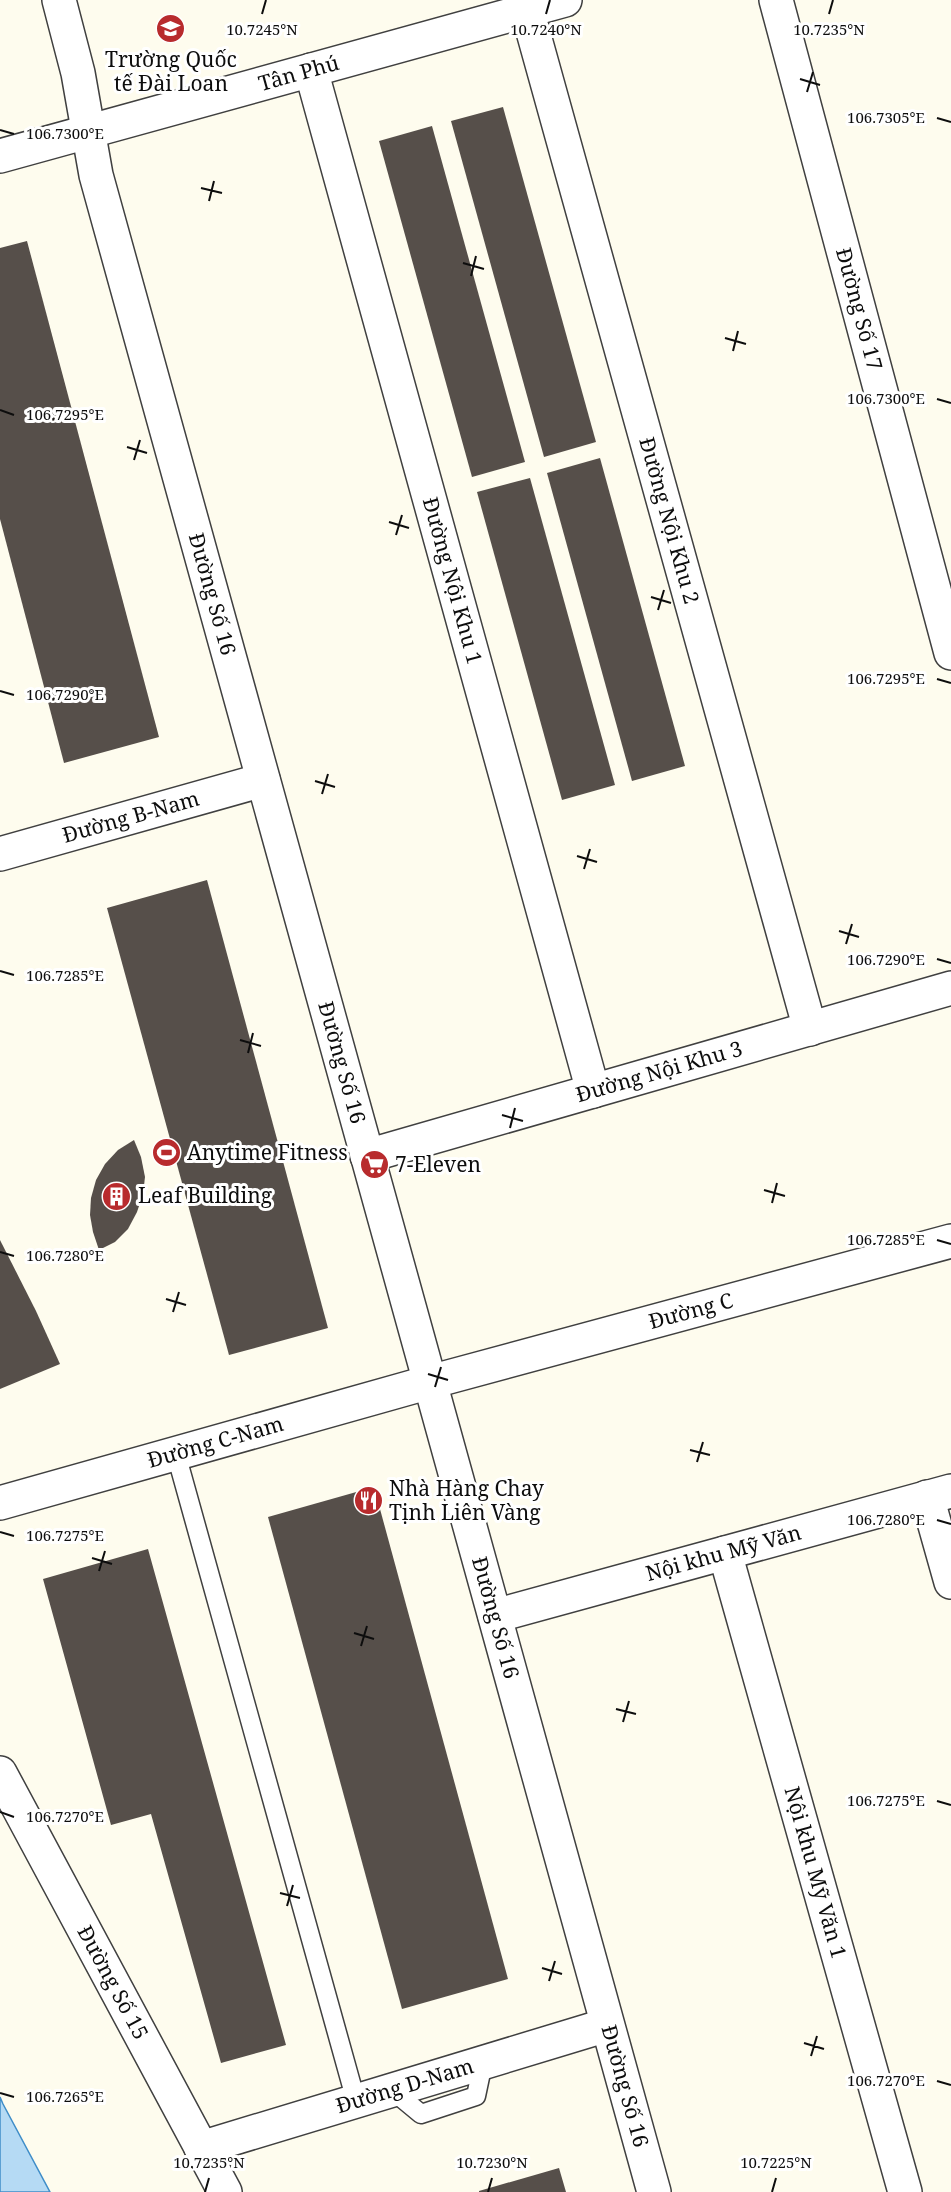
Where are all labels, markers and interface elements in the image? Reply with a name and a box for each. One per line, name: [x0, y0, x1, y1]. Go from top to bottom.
school or university icon: Trường Quốc tế Đài Loan: [155, 13, 187, 45]
text: 10.7245°N: [226, 19, 298, 39]
text: 10.7240°N: [510, 19, 582, 39]
text: 10.7235°N: [793, 19, 865, 39]
place label: Trường Quốc tế Đài Loan: [105, 45, 237, 97]
street label: Tân Phú: [255, 48, 342, 97]
text: 106.7305°E: [847, 107, 925, 127]
text: 106.7300°E: [26, 123, 104, 143]
street label: Đường Số 17: [830, 245, 890, 373]
text: 106.7300°E: [847, 388, 925, 408]
text: 106.7295°E: [26, 404, 104, 424]
street label: Đường Nội Khu 2: [633, 434, 706, 607]
street label: Đường Nội Khu 1: [417, 494, 489, 667]
street label: Đường Số 16: [183, 530, 243, 658]
text: 106.7295°E: [847, 668, 925, 688]
text: 106.7290°E: [26, 684, 104, 704]
street label: Đường B-Nam: [59, 784, 202, 849]
text: 106.7290°E: [847, 949, 925, 969]
text: 106.7285°E: [26, 965, 104, 985]
street label: Đường Số 16: [312, 998, 373, 1127]
street label: Đường Nội Khu 3: [572, 1034, 745, 1108]
sports icon: Anytime Fitness: [150, 1137, 182, 1169]
place label: Anytime Fitness: [187, 1138, 348, 1166]
supermarket icon: 7-Eleven: [358, 1149, 390, 1181]
place label: 7-Eleven: [395, 1150, 481, 1178]
building icon: Leaf Building: [101, 1180, 133, 1212]
place label: Leaf Building: [138, 1181, 273, 1209]
text: 106.7285°E: [847, 1229, 925, 1249]
text: 106.7280°E: [26, 1245, 104, 1265]
street label: Đường C: [646, 1286, 736, 1335]
street label: Đường C-Nam: [144, 1409, 287, 1474]
place label: Nhà Hàng Chay Tịnh Liên Vàng: [389, 1474, 544, 1526]
restaurant icon: Nhà Hàng Chay Tịnh Liên Vàng: [352, 1485, 384, 1517]
text: 106.7280°E: [847, 1509, 925, 1529]
street label: Nội khu Mỹ Văn: [642, 1518, 804, 1587]
text: 106.7275°E: [26, 1525, 104, 1545]
street label: Đường Số 16: [466, 1553, 526, 1682]
street label: Nội khu Mỹ Văn 1: [778, 1783, 854, 1961]
text: 106.7275°E: [847, 1790, 925, 1810]
text: 106.7270°E: [26, 1806, 104, 1826]
street label: Đường Số 15: [71, 1920, 156, 2044]
street label: Đường Số 16: [595, 2022, 656, 2150]
street label: Đường D-Nam: [332, 2051, 477, 2119]
text: 106.7270°E: [847, 2070, 925, 2090]
text: 106.7265°E: [26, 2086, 104, 2106]
text: 10.7235°N: [173, 2152, 245, 2172]
text: 10.7230°N: [456, 2152, 528, 2172]
text: 10.7225°N: [740, 2152, 812, 2172]

